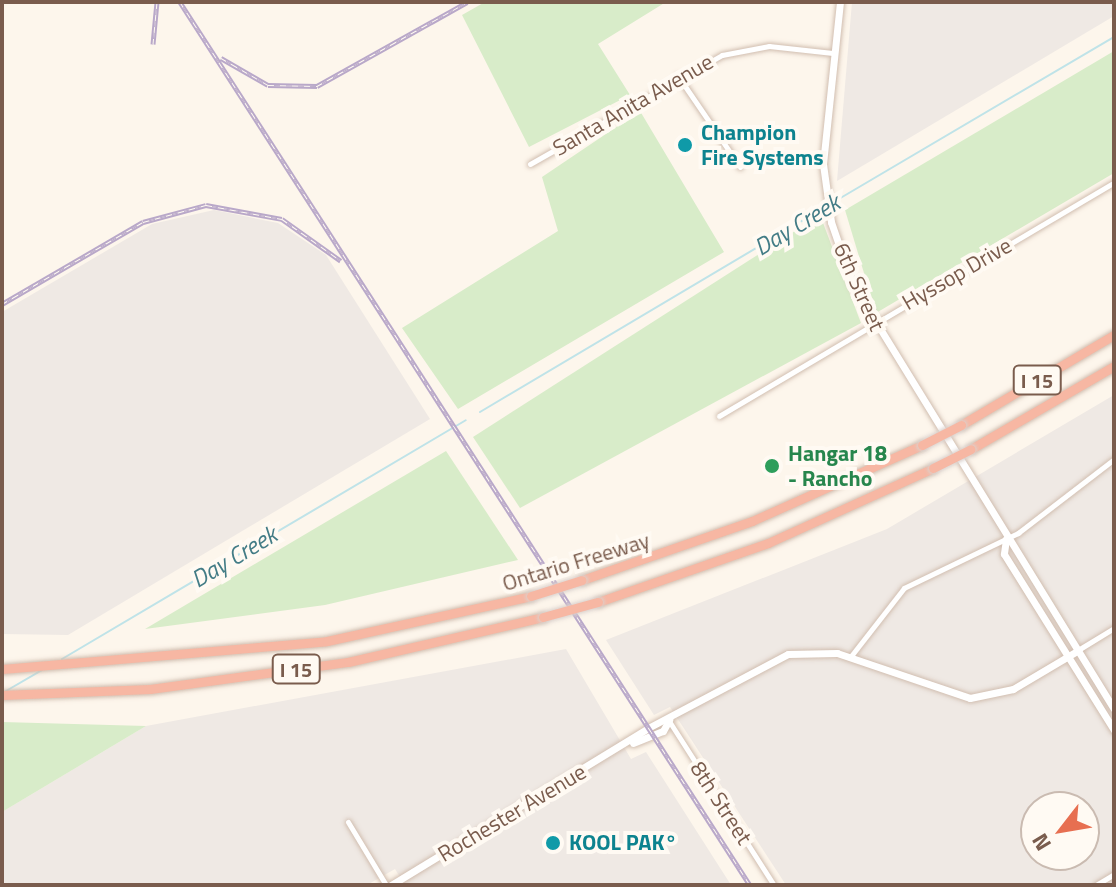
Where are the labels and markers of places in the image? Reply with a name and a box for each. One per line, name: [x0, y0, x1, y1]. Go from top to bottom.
place label: Champion Fire Systems: [701, 119, 824, 170]
marker: Champion Fire Systems: [676, 136, 694, 154]
place label: Hangar 18 - Rancho: [788, 440, 887, 492]
marker: Hangar 18 - Rancho: [763, 457, 781, 475]
place label: KOOL PAK°: [569, 830, 677, 856]
marker: KOOL PAK°: [544, 834, 562, 852]

